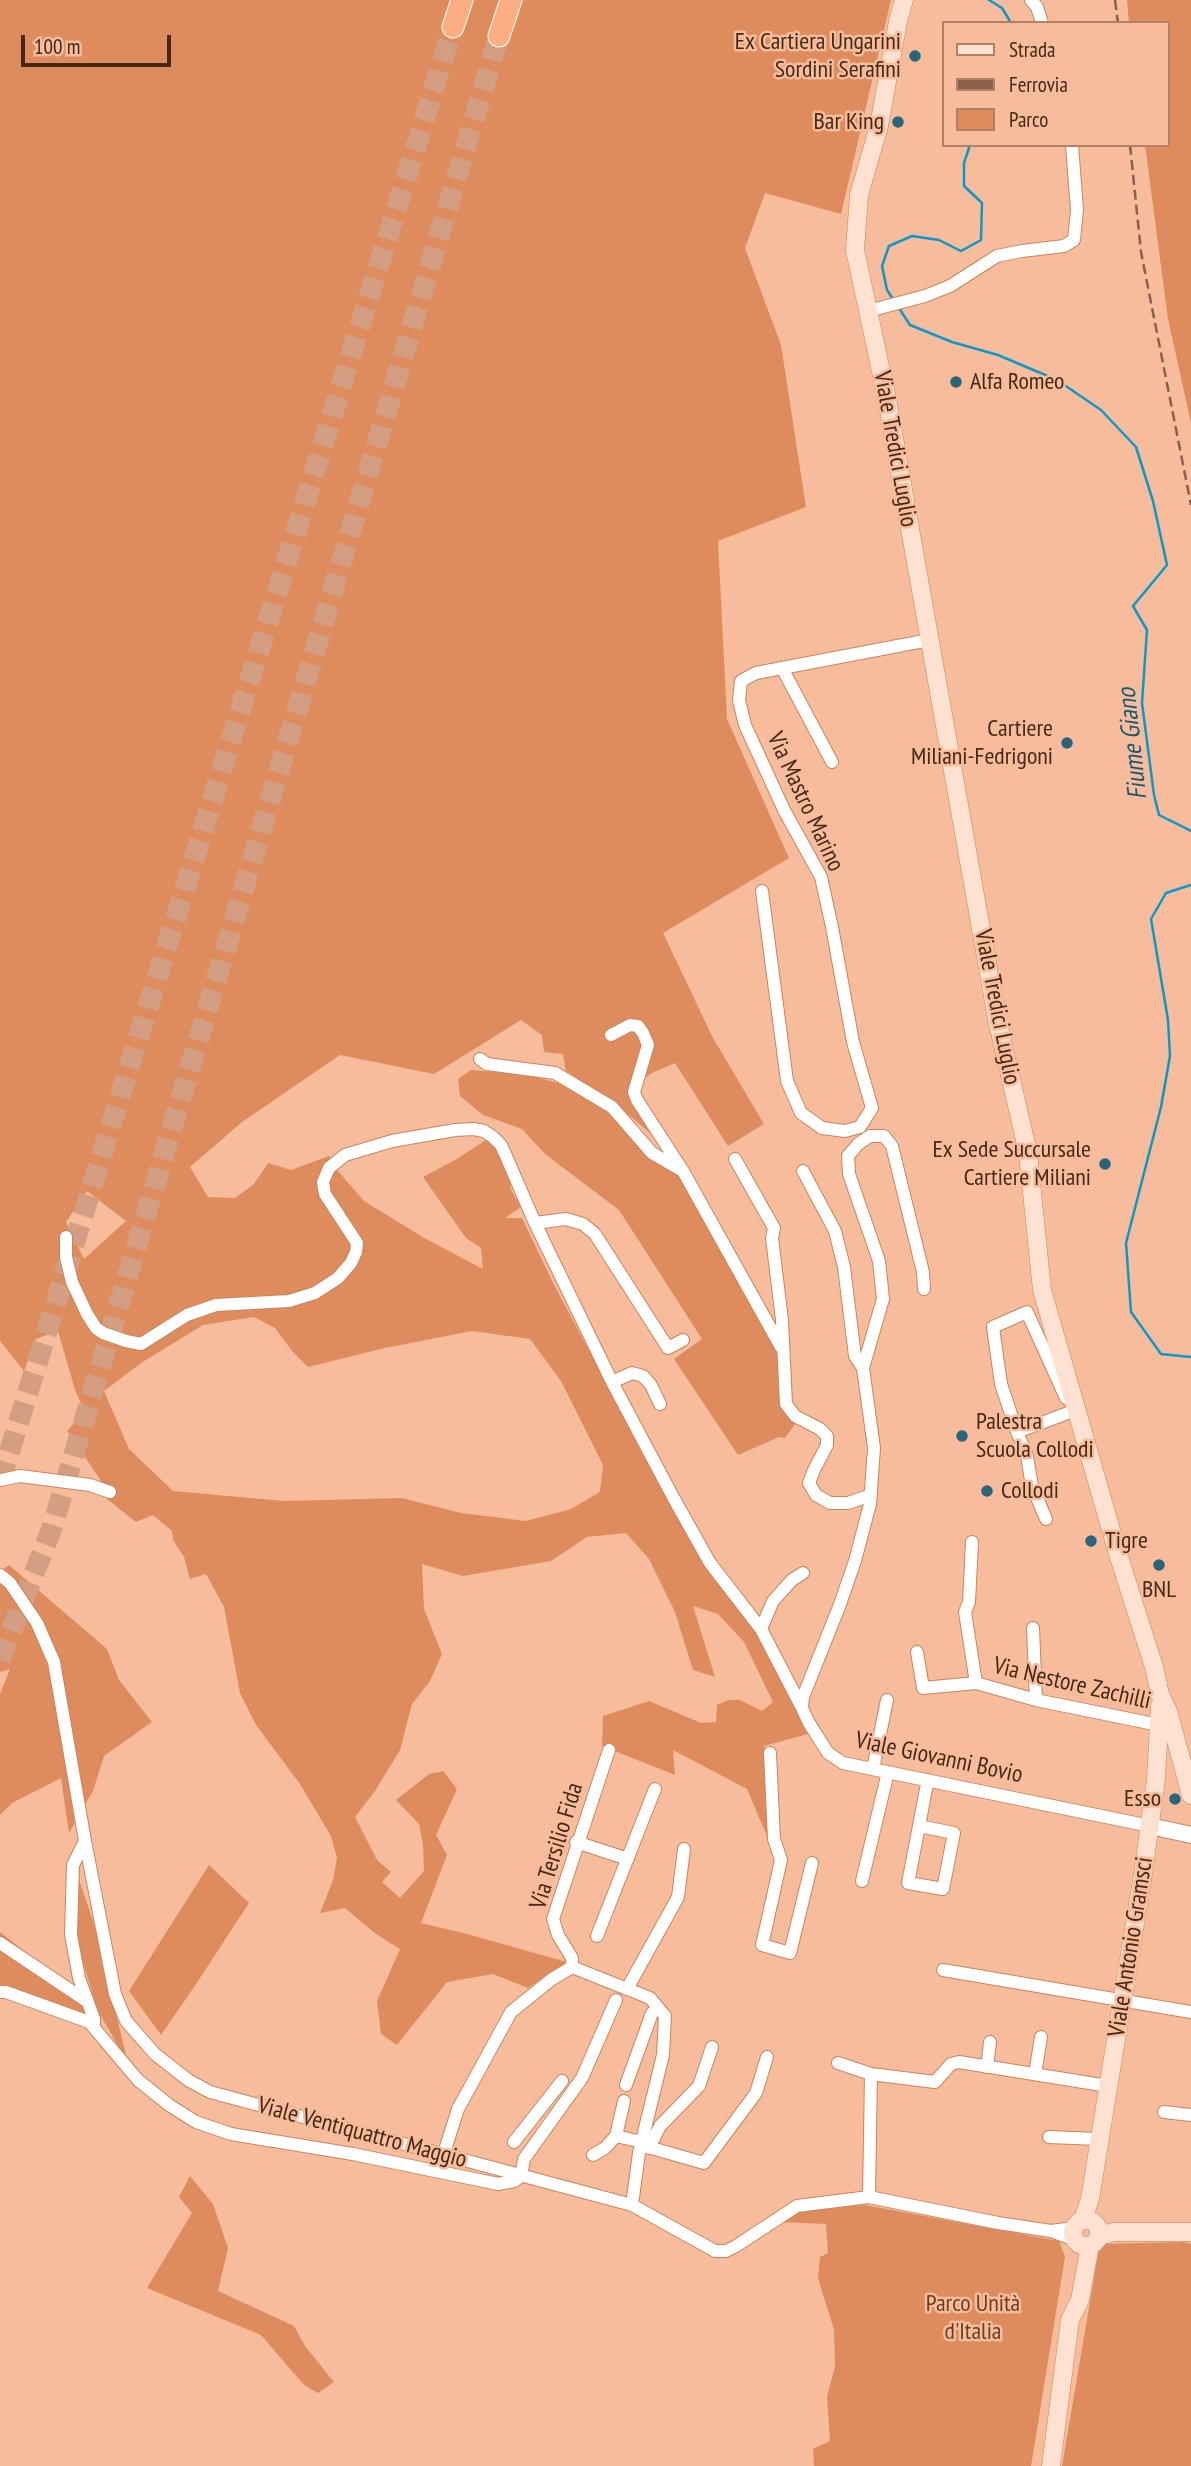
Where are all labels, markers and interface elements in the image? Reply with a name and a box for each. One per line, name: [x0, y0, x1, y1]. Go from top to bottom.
scale bar: [24, 21, 175, 65]
legend: [942, 21, 1170, 147]
place label: Ex Cartiera Ungarini Sordini Serafini: [735, 28, 901, 84]
text: 100 m: [34, 33, 80, 60]
text: Strada: [1009, 36, 1055, 63]
marker: Ex Cartiera Ungarini Sordini Serafini: [907, 48, 923, 64]
text: Ferrovia: [1009, 71, 1068, 98]
text: Parco: [1009, 106, 1048, 133]
place label: Bar King: [813, 108, 884, 136]
marker: Bar King: [890, 114, 906, 130]
place label: Alfa Romeo: [970, 368, 1064, 396]
street label: Viale Tredici Luglio: [867, 369, 923, 529]
marker: Alfa Romeo: [948, 374, 964, 390]
water label: Fiume Giano: [1112, 687, 1154, 801]
place label: Cartiere Miliani-Fedrigoni: [911, 715, 1053, 771]
street label: Via Mastro Marino: [760, 728, 850, 876]
marker: Cartiere Miliani-Fedrigoni: [1059, 735, 1075, 751]
street label: Viale Tredici Luglio: [968, 927, 1026, 1087]
place label: Ex Sede Succursale Cartiere Miliani: [933, 1136, 1091, 1192]
marker: Ex Sede Succursale Cartiere Miliani: [1097, 1156, 1113, 1172]
place label: Palestra Scuola Collodi: [976, 1408, 1094, 1464]
marker: Palestra Scuola Collodi: [954, 1428, 970, 1444]
place label: Collodi: [1001, 1477, 1059, 1505]
marker: Collodi: [979, 1483, 995, 1499]
place label: Tigre: [1105, 1527, 1148, 1555]
marker: Tigre: [1083, 1533, 1099, 1549]
marker: BNL: [1151, 1557, 1167, 1573]
place label: BNL: [1142, 1576, 1176, 1604]
street label: Via Nestore Zachilli: [990, 1652, 1154, 1716]
street label: Viale Giovanni Bovio: [853, 1726, 1025, 1790]
street label: Via Tersilio Fida: [524, 1779, 590, 1913]
place label: Esso: [1124, 1785, 1161, 1813]
marker: Esso: [1167, 1791, 1183, 1807]
street label: Viale Antonio Gramsci: [1103, 1855, 1159, 2039]
street label: Viale Ventiquattro Maggio: [254, 2091, 470, 2175]
park label: Parco Unità d'Italia: [926, 2290, 1020, 2346]

